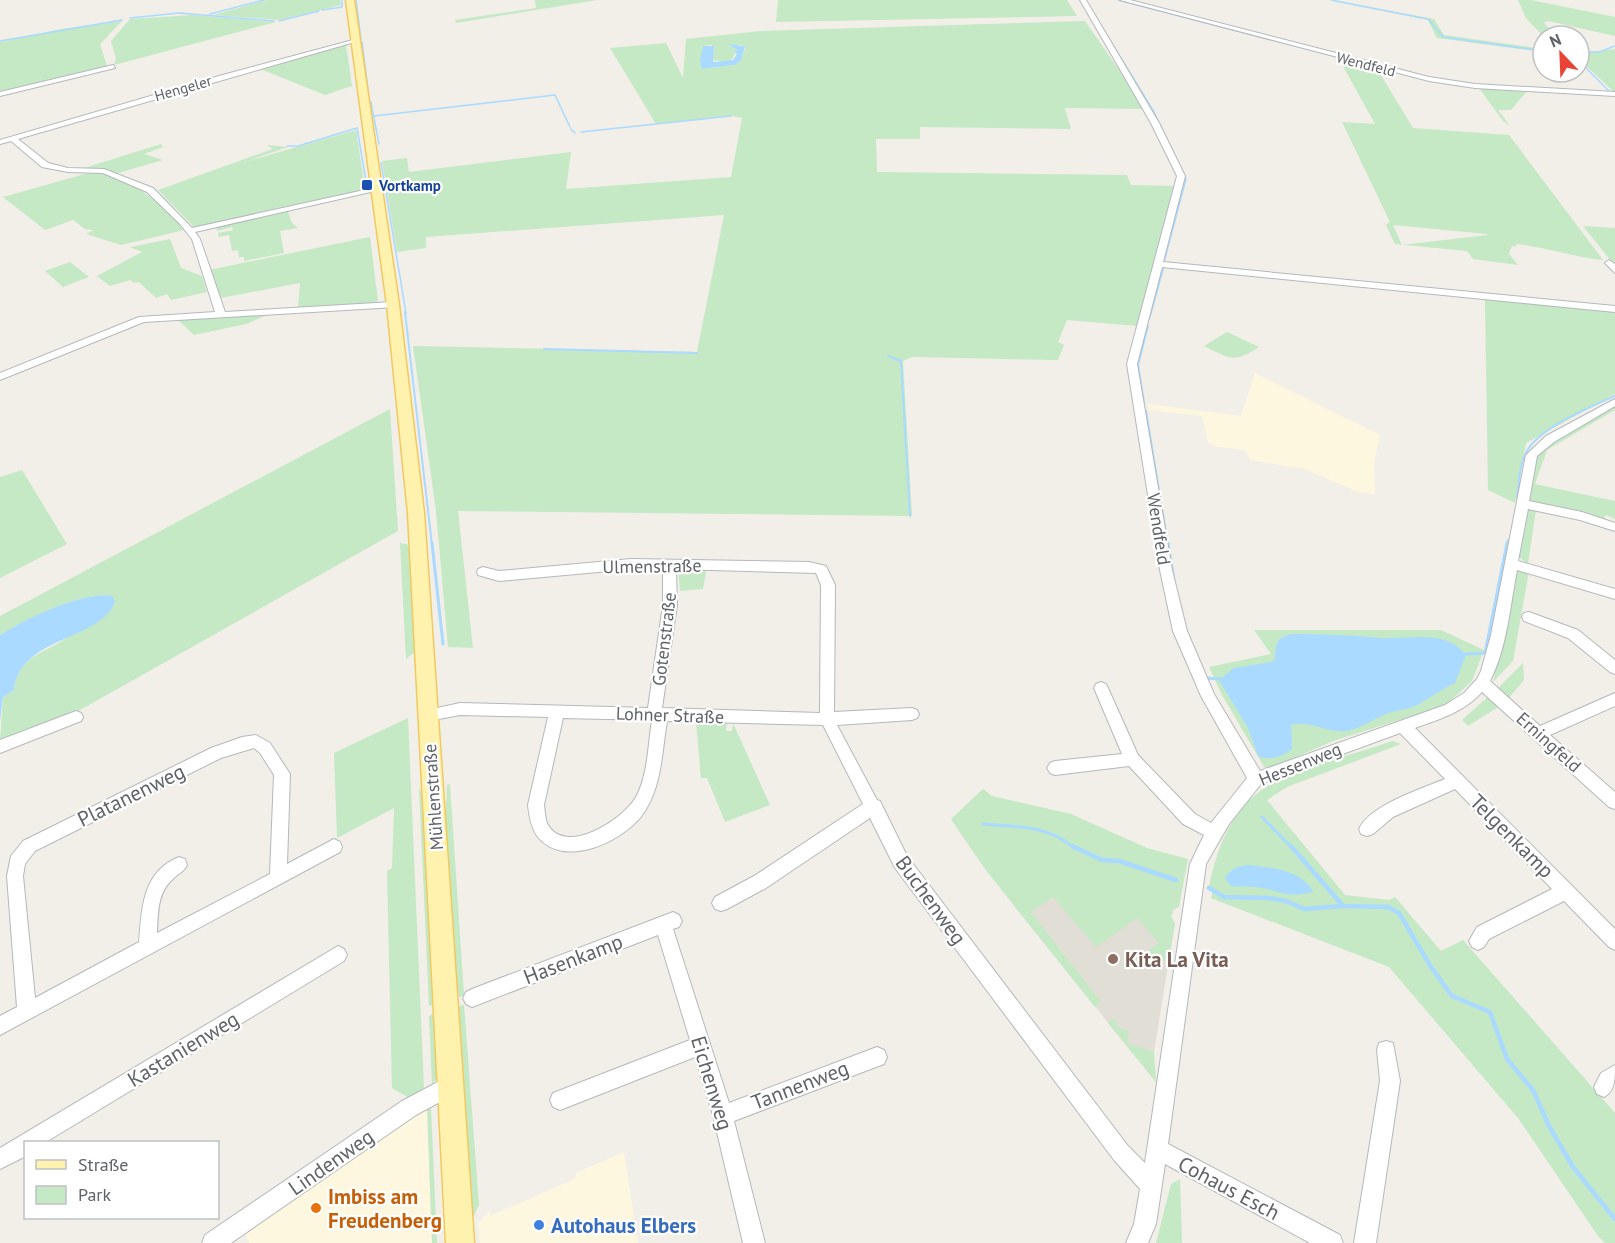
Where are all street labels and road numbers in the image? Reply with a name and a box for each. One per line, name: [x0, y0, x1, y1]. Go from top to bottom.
street label: Wendfeld: [1334, 47, 1398, 81]
street label: Hengeler: [152, 71, 214, 105]
street label: Wendfeld: [1142, 491, 1176, 567]
street label: Ulmenstraße: [602, 554, 702, 578]
street label: Gotenstraße: [647, 591, 681, 687]
street label: Lohner Straße: [616, 702, 724, 728]
street label: Erningfeld: [1512, 707, 1586, 777]
street label: Hessenweg: [1255, 737, 1345, 791]
street label: Mühlenstraße: [418, 743, 448, 851]
street label: Platanenweg: [73, 757, 189, 833]
street label: Telgenkamp: [1464, 788, 1560, 884]
street label: Buchenweg: [890, 850, 972, 950]
street label: Hasenkamp: [519, 928, 627, 990]
street label: Kastanienweg: [122, 1005, 244, 1093]
street label: Eichenweg: [685, 1033, 739, 1133]
street label: Tannenweg: [748, 1054, 852, 1116]
street label: Lindenweg: [283, 1123, 379, 1201]
street label: Cohaus Esch: [1174, 1150, 1284, 1226]

